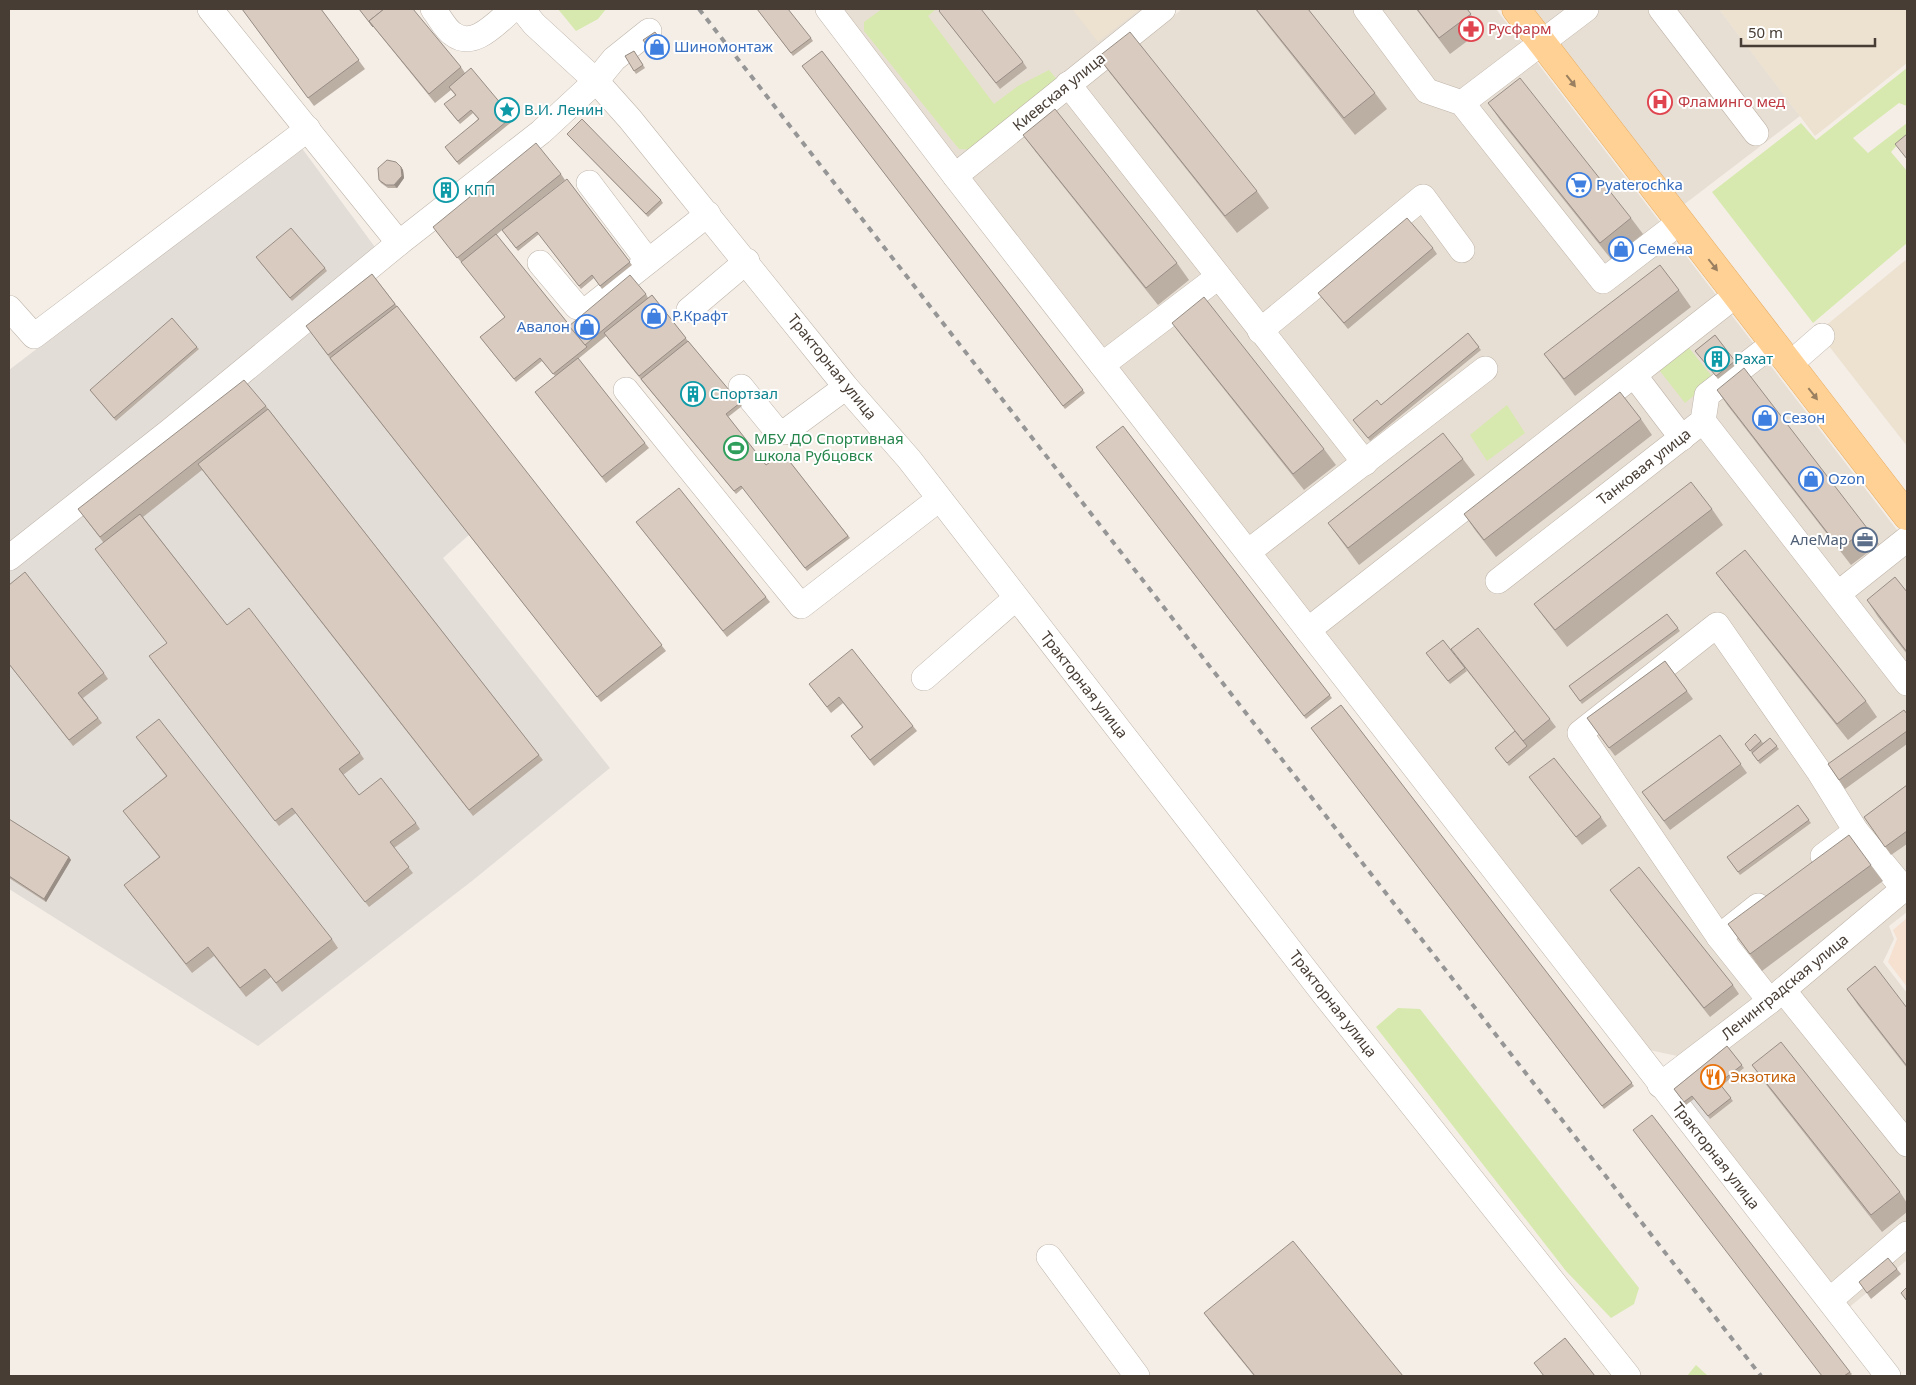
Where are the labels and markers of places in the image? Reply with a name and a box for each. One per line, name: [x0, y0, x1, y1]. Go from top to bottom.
pharmacy icon: Русфарм: [1458, 16, 1484, 42]
place label: Русфарм: [1488, 18, 1552, 38]
shop icon: Шиномонтаж: [644, 34, 670, 60]
place label: Шиномонтаж: [674, 36, 774, 56]
hospital icon: Фламинго мед: [1647, 89, 1673, 115]
place label: Фламинго мед: [1678, 91, 1785, 111]
place icon: В.И. Ленин: [494, 97, 520, 123]
place label: В.И. Ленин: [524, 99, 604, 119]
supermarket icon: Pyaterochka: [1566, 172, 1592, 198]
place label: Pyaterochka: [1596, 174, 1683, 194]
building icon: КПП: [433, 177, 459, 203]
place label: КПП: [464, 179, 495, 199]
shop icon: Семена: [1608, 236, 1634, 262]
place label: Семена: [1638, 238, 1693, 258]
shop icon: Р.Крафт: [641, 303, 667, 329]
place label: Р.Крафт: [672, 305, 728, 325]
shop icon: Авалон: [574, 314, 600, 340]
place label: Авалон: [517, 316, 570, 336]
building icon: Рахат: [1704, 346, 1730, 372]
place label: Рахат: [1734, 348, 1773, 368]
building icon: Спортзал: [680, 381, 706, 407]
place label: Спортзал: [710, 383, 778, 403]
shop icon: Сезон: [1752, 405, 1778, 431]
place label: Сезон: [1782, 407, 1825, 427]
place label: МБУ ДО Спортивная школа Рубцовск: [754, 428, 904, 465]
sports icon: МБУ ДО Спортивная школа Рубцовск: [723, 435, 749, 461]
shop icon: Ozon: [1798, 466, 1824, 492]
place label: Ozon: [1828, 468, 1865, 488]
office icon: АлеМар: [1852, 527, 1878, 553]
place label: АлеМар: [1790, 529, 1848, 549]
restaurant icon: Экзотика: [1700, 1064, 1726, 1090]
place label: Экзотика: [1730, 1066, 1796, 1086]

